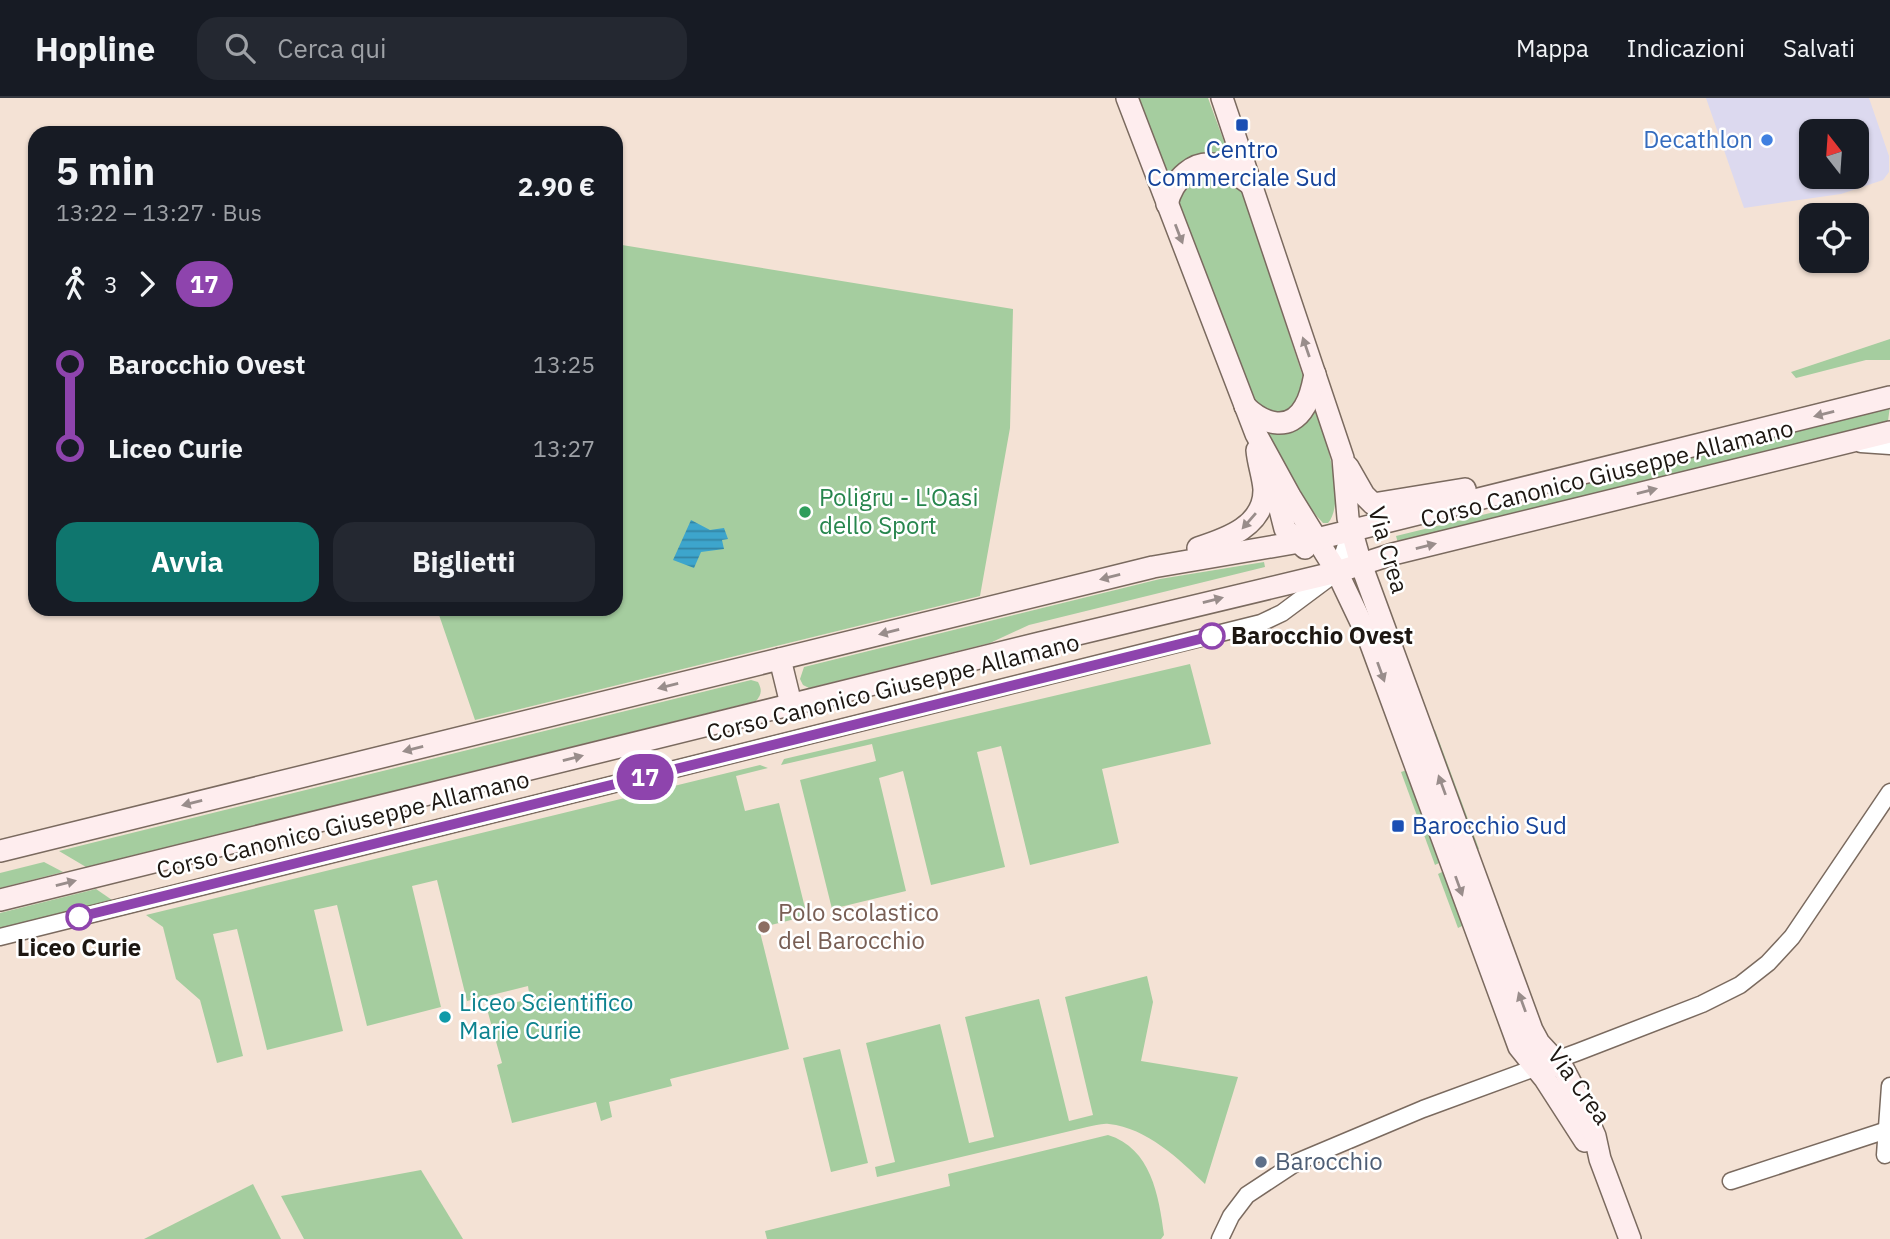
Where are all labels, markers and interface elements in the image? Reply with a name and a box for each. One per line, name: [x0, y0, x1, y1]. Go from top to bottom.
search box: [197, 17, 687, 80]
text: Hopline: [35, 27, 155, 70]
icon: search: [221, 29, 259, 67]
text: Cerca qui: [277, 31, 387, 65]
text: Mappa: [1516, 32, 1589, 64]
text: Indicazioni: [1627, 32, 1745, 64]
text: Salvati: [1783, 32, 1855, 64]
marker: Centro Commerciale Sud: [1234, 117, 1250, 133]
north arrow: [1799, 119, 1869, 189]
map controls: [1799, 119, 1869, 273]
place label: Decathlon: [1643, 123, 1753, 155]
marker: Decathlon: [1759, 132, 1775, 148]
place label: Centro Commerciale Sud: [1147, 133, 1337, 193]
text: 5 min: [56, 146, 155, 195]
text: 2.90 €: [518, 169, 595, 203]
text: 13:22 – 13:27 · Bus: [56, 197, 262, 227]
button: locate: [1799, 203, 1869, 273]
one-way arrow: [1173, 224, 1184, 245]
icon: walk: [56, 265, 94, 303]
icon: forward: [128, 265, 166, 303]
text: 17: [190, 268, 219, 300]
text: 3: [104, 269, 118, 299]
one-way arrow: [1300, 337, 1311, 358]
text: Barocchio Ovest: [108, 347, 305, 381]
text: 13:25: [533, 349, 595, 379]
one-way arrow: [1813, 409, 1835, 420]
street label: Corso Canonico Giuseppe Allamano: [1417, 411, 1797, 535]
text: Liceo Curie: [108, 431, 243, 465]
text: 13:27: [533, 433, 595, 463]
place label: Poligru - L'Oasi dello Sport: [819, 481, 978, 541]
one-way arrow: [1636, 485, 1658, 496]
street label: Via Crea: [1361, 503, 1417, 597]
marker: Poligru - L'Oasi dello Sport: [797, 504, 813, 520]
one-way arrow: [1242, 513, 1257, 530]
button: Avvia: [56, 522, 319, 602]
button: Biglietti: [333, 522, 595, 602]
one-way arrow: [1416, 540, 1438, 551]
one-way arrow: [1099, 572, 1121, 583]
one-way arrow: [1202, 595, 1224, 606]
place label: Barocchio Ovest: [1231, 619, 1413, 651]
marker: Barocchio Ovest: [1199, 623, 1225, 649]
street label: Corso Canonico Giuseppe Allamano: [703, 625, 1083, 749]
one-way arrow: [878, 626, 900, 637]
one-way arrow: [1376, 662, 1387, 683]
one-way arrow: [657, 681, 679, 692]
one-way arrow: [402, 744, 424, 755]
one-way arrow: [562, 752, 584, 763]
line badge: 17: [614, 754, 676, 800]
text: 17: [631, 761, 659, 793]
street label: Corso Canonico Giuseppe Allamano: [153, 762, 533, 886]
one-way arrow: [1437, 775, 1448, 796]
one-way arrow: [181, 798, 203, 809]
place label: Barocchio Sud: [1412, 809, 1567, 841]
marker: Barocchio Sud: [1390, 818, 1406, 834]
one-way arrow: [1454, 876, 1465, 897]
one-way arrow: [55, 877, 77, 888]
place label: Polo scolastico del Barocchio: [778, 896, 939, 956]
marker: Liceo Curie: [66, 904, 92, 930]
marker: Polo scolastico del Barocchio: [756, 919, 772, 935]
place label: Liceo Curie: [17, 931, 141, 963]
place label: Liceo Scientifico Marie Curie: [459, 986, 633, 1046]
one-way arrow: [1516, 992, 1527, 1013]
marker: Liceo Scientifico Marie Curie: [437, 1009, 453, 1025]
street label: Via Crea: [1541, 1040, 1619, 1131]
place label: Barocchio: [1275, 1145, 1383, 1177]
marker: Barocchio: [1253, 1154, 1269, 1170]

